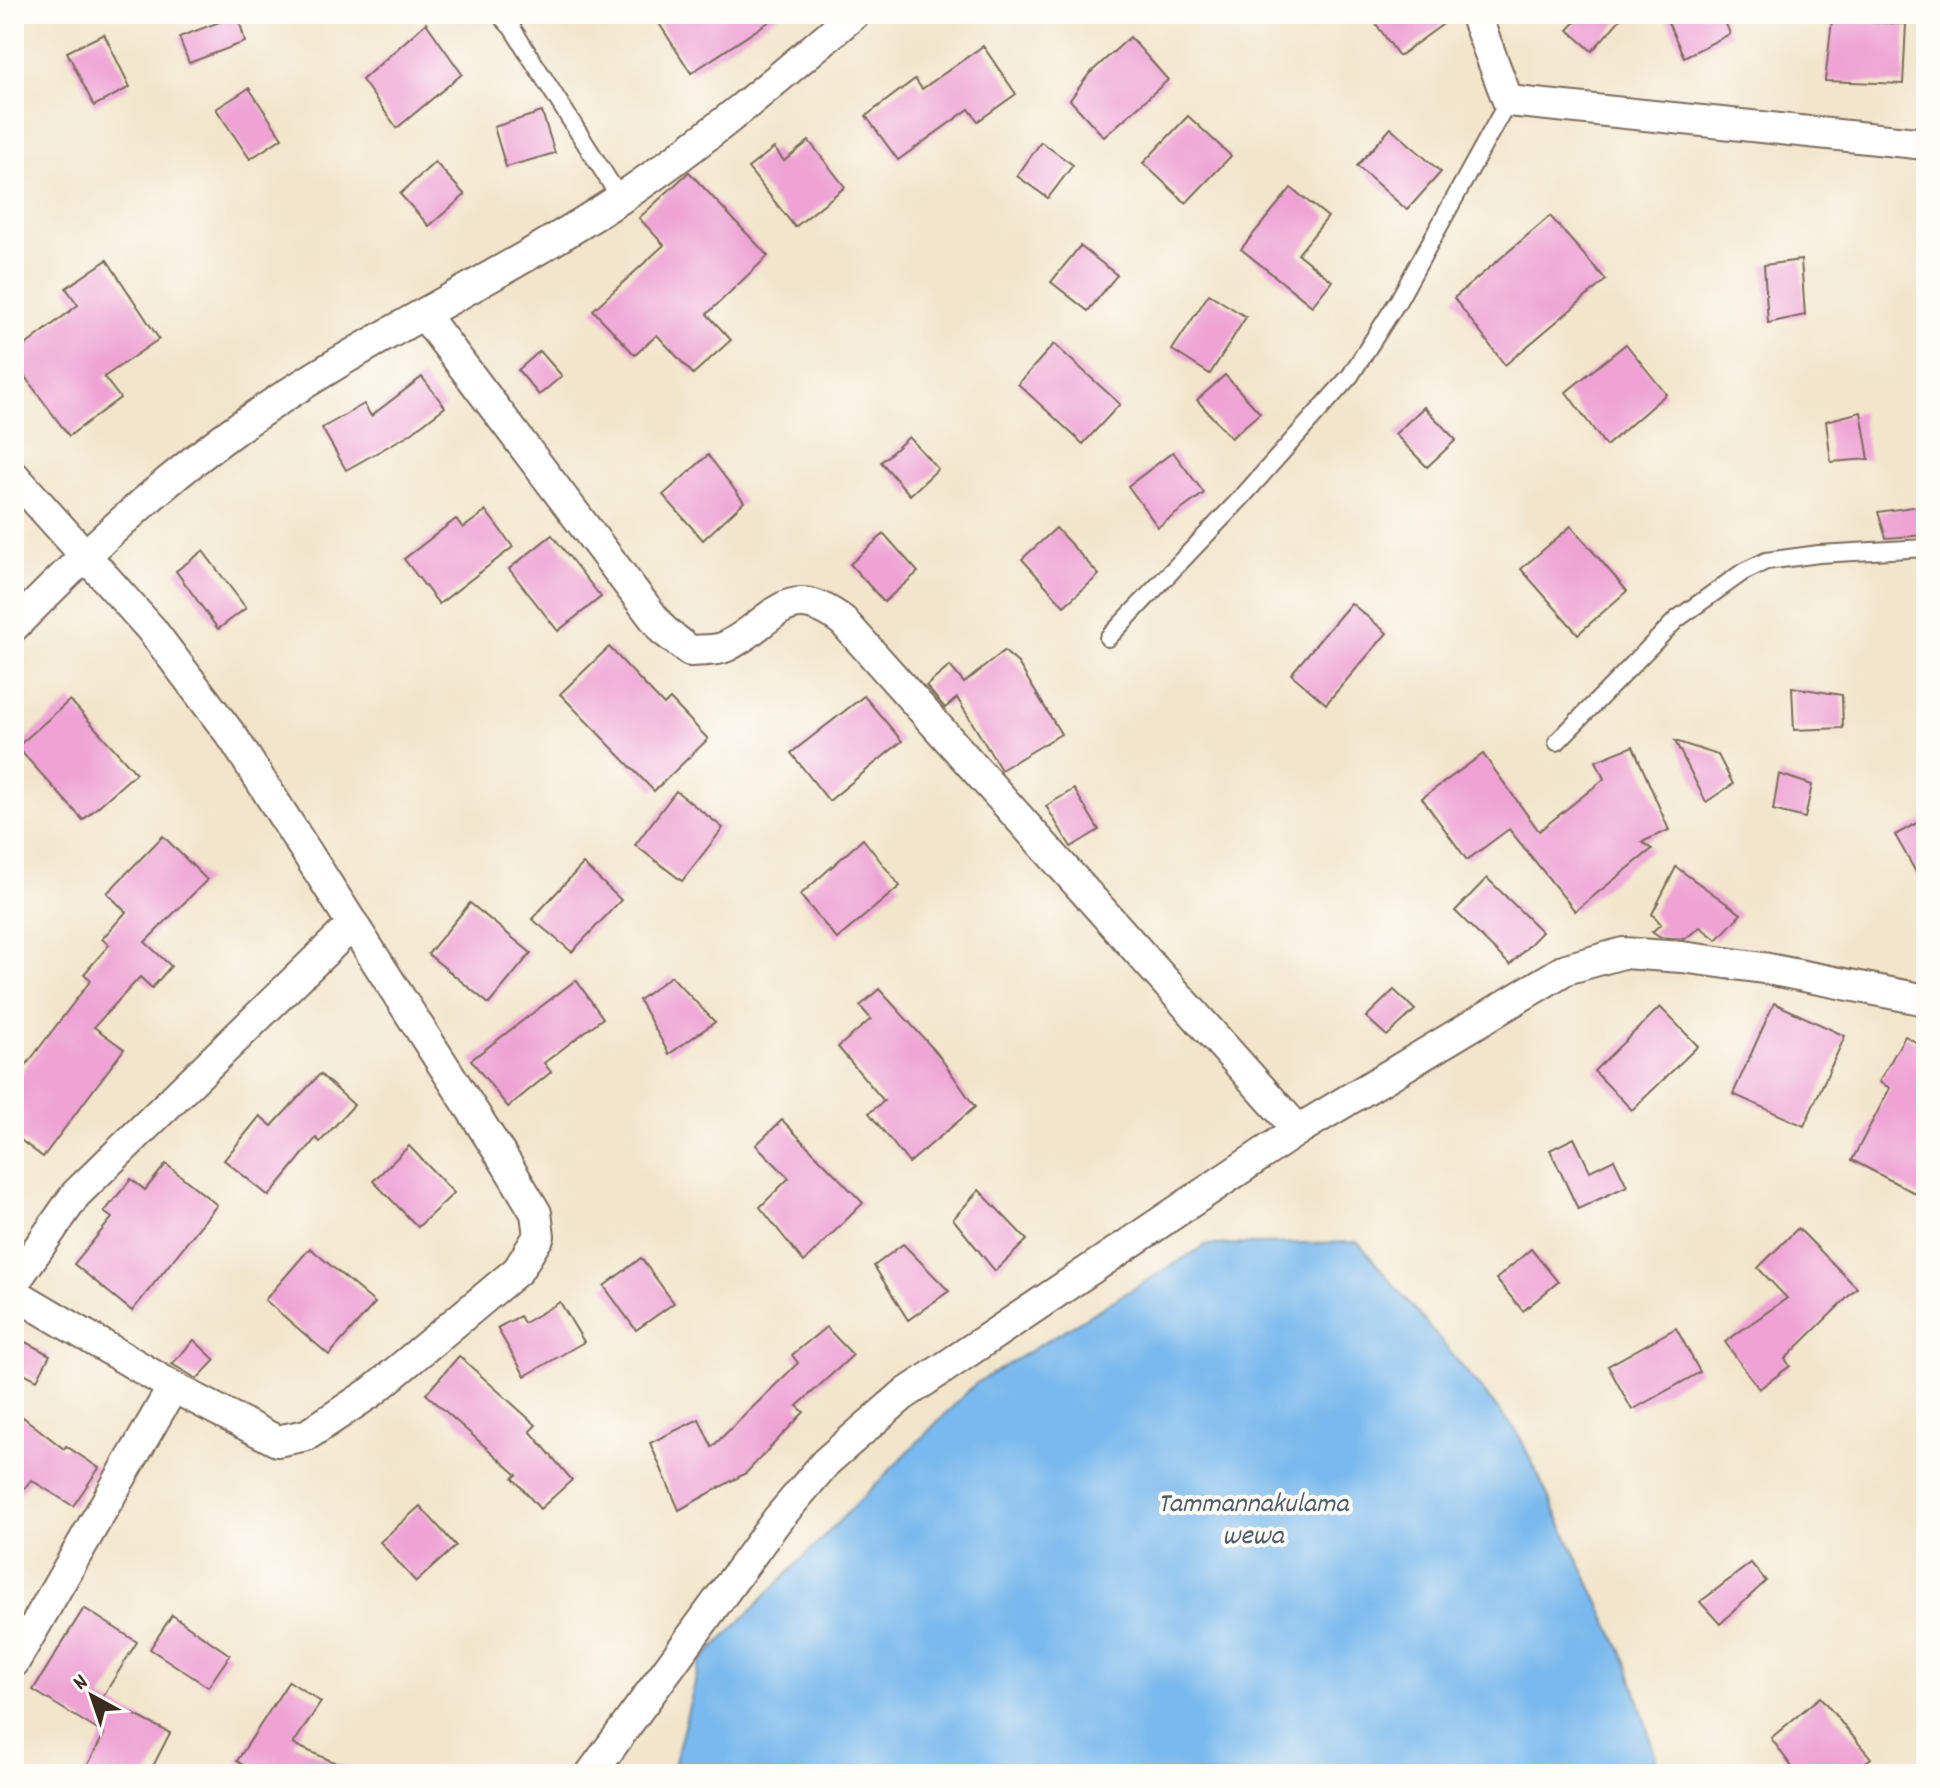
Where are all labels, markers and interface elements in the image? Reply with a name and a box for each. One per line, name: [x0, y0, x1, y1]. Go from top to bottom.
water label: Tammannakulama wewa: [1158, 1486, 1350, 1558]
north arrow: [52, 1656, 132, 1736]
text: N: [67, 1668, 96, 1699]

